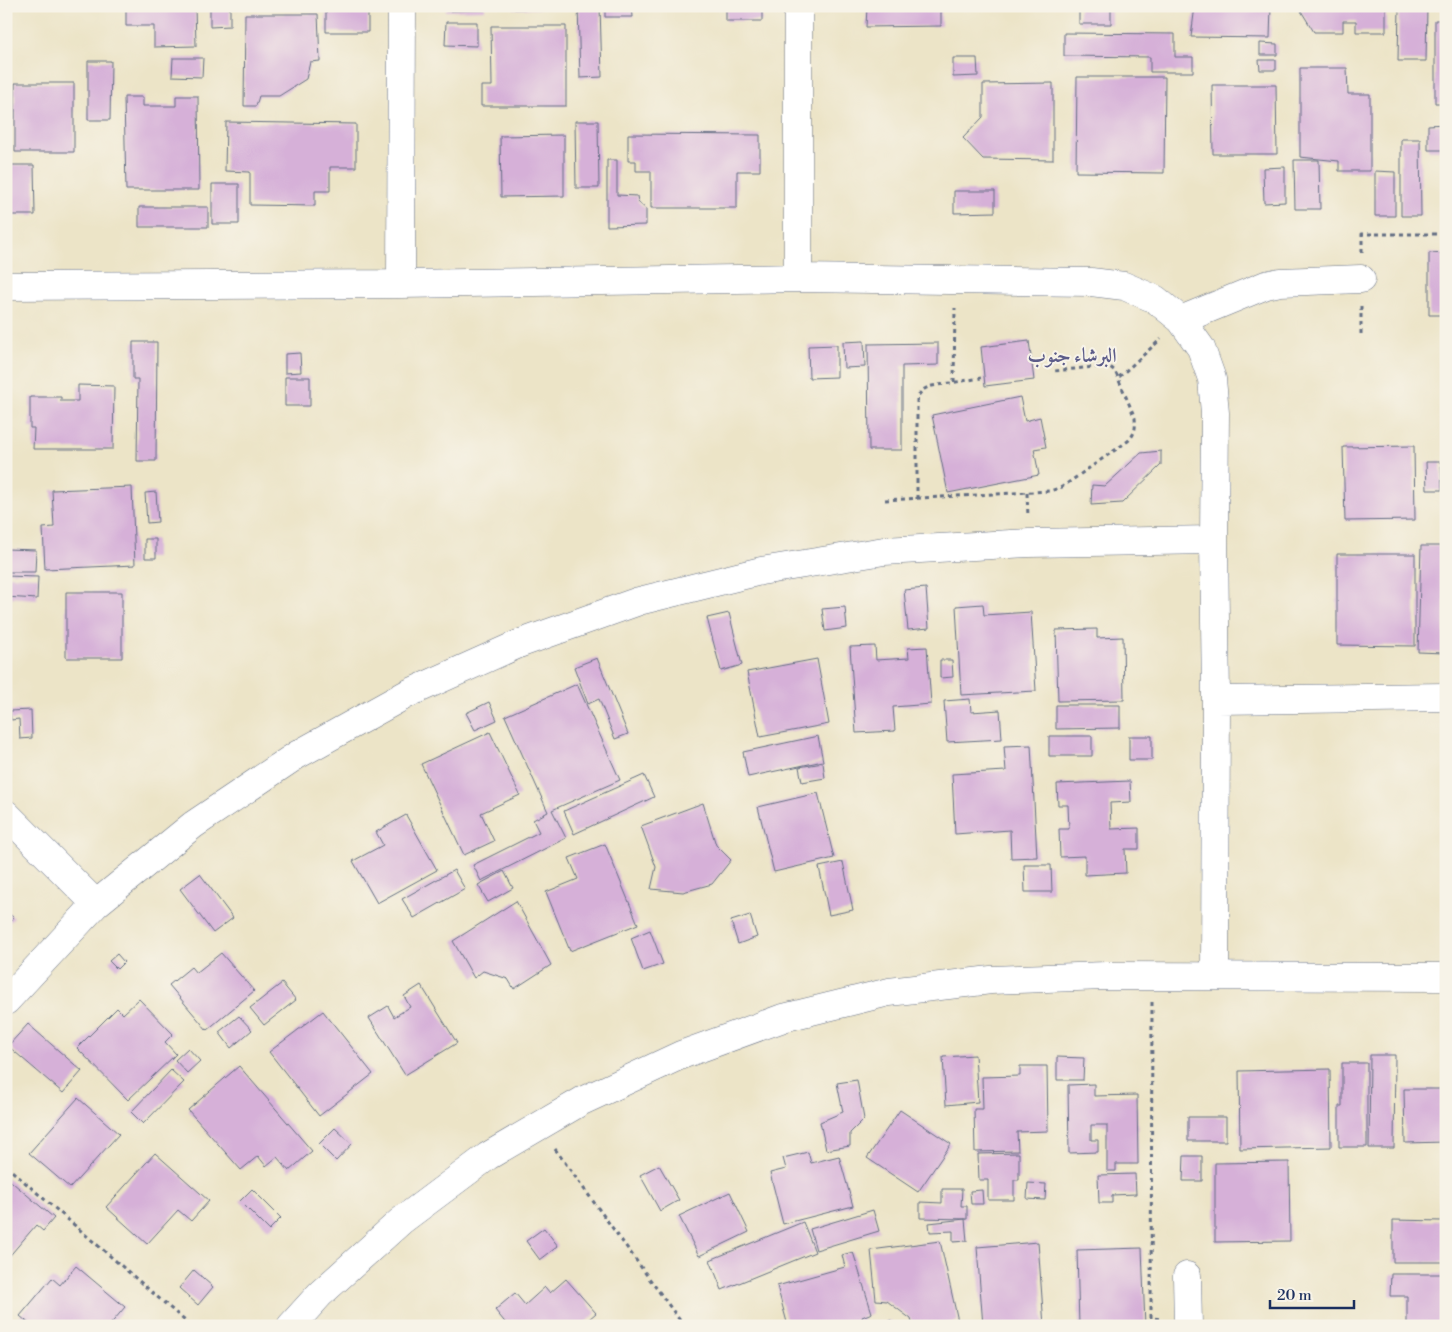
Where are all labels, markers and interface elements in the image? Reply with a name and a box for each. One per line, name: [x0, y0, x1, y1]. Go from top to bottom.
district label: البرشاء جنوب: [1028, 344, 1116, 369]
scale bar: [1270, 1277, 1353, 1309]
text: 20 m: [1277, 1286, 1312, 1305]

